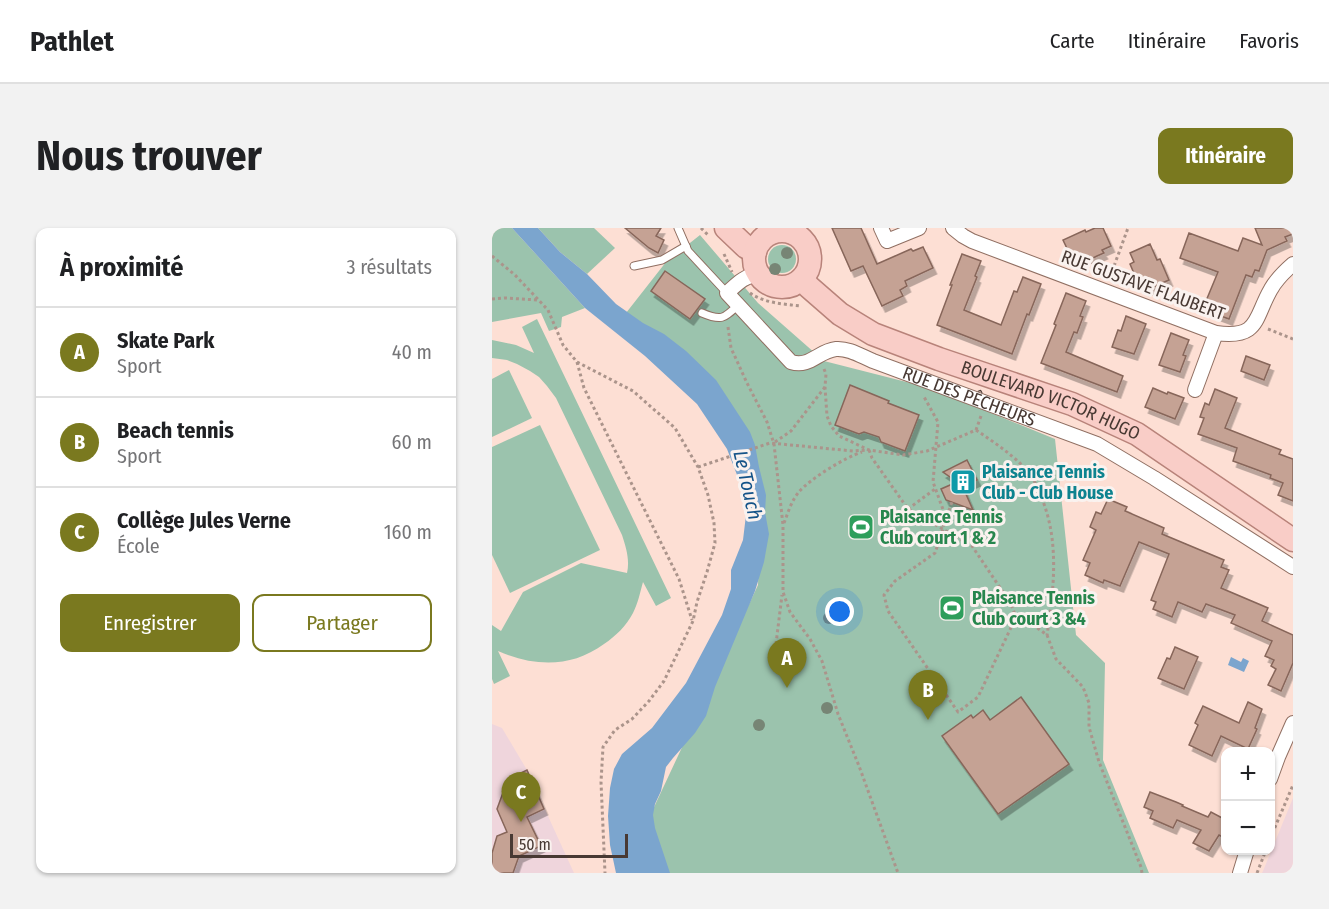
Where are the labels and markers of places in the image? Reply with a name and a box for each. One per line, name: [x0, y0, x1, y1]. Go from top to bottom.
place label: Plaisance Tennis Club - Club House: [982, 461, 1113, 504]
building icon: Plaisance Tennis Club - Club House: [948, 467, 978, 497]
place label: Plaisance Tennis Club court 1 & 2: [880, 506, 1003, 549]
sports icon: Plaisance Tennis Club court 1 & 2: [846, 512, 876, 542]
place label: Plaisance Tennis Club court 3 &4: [972, 587, 1095, 630]
sports icon: Plaisance Tennis Club court 3 &4: [937, 593, 967, 623]
pin: A: [768, 638, 806, 688]
pin: B: [908, 670, 948, 720]
pin: C: [501, 772, 540, 822]

